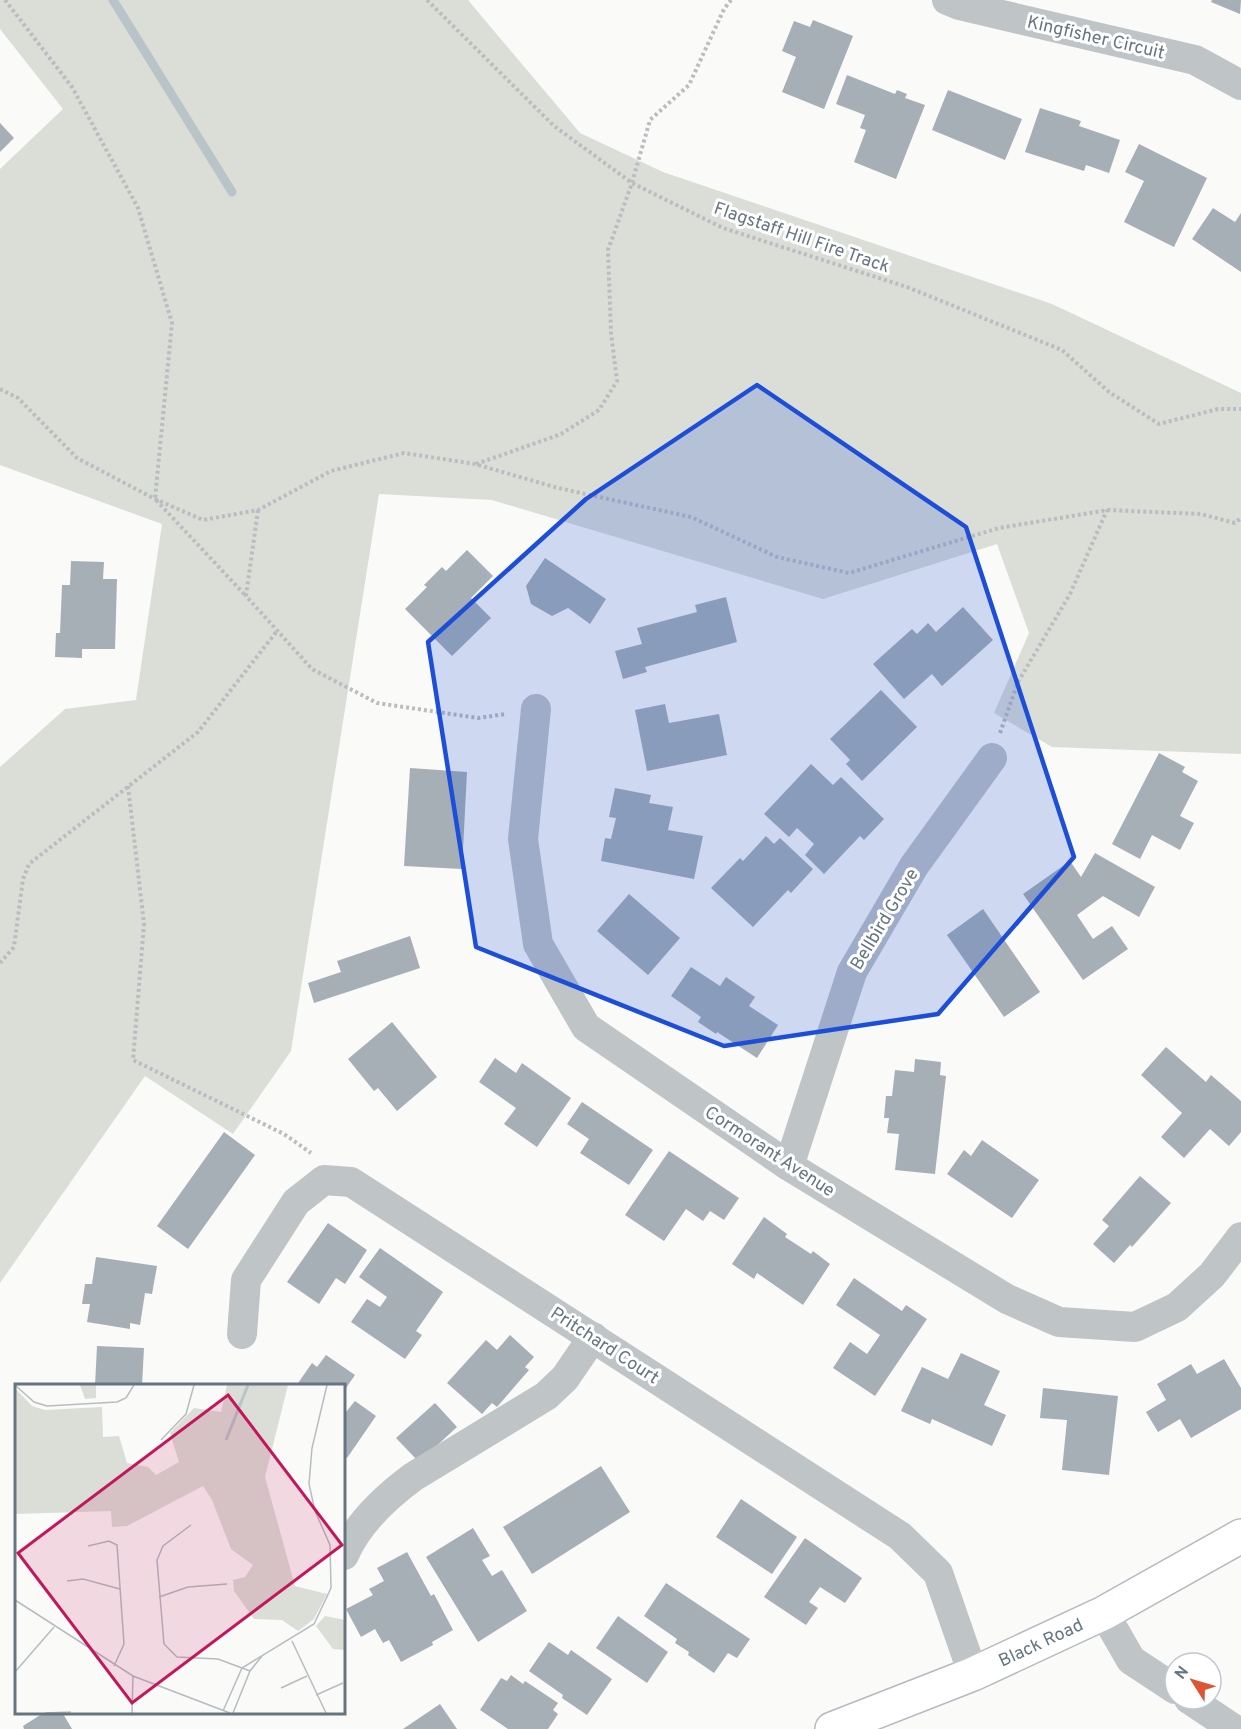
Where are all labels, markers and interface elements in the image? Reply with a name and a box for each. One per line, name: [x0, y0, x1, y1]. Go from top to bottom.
street label: Kingfisher Circuit: [1025, 11, 1167, 65]
street label: Flagstaff Hill Fire Track: [711, 198, 893, 279]
street label: Bellbird Grove: [846, 865, 925, 975]
street label: Cormorant Avenue: [700, 1102, 839, 1203]
street label: Pritchard Court: [545, 1302, 663, 1390]
inset map: [15, 1384, 345, 1714]
street label: Black Road: [995, 1614, 1087, 1673]
north arrow: [1163, 1651, 1223, 1711]
text: N: [1171, 1663, 1194, 1684]

